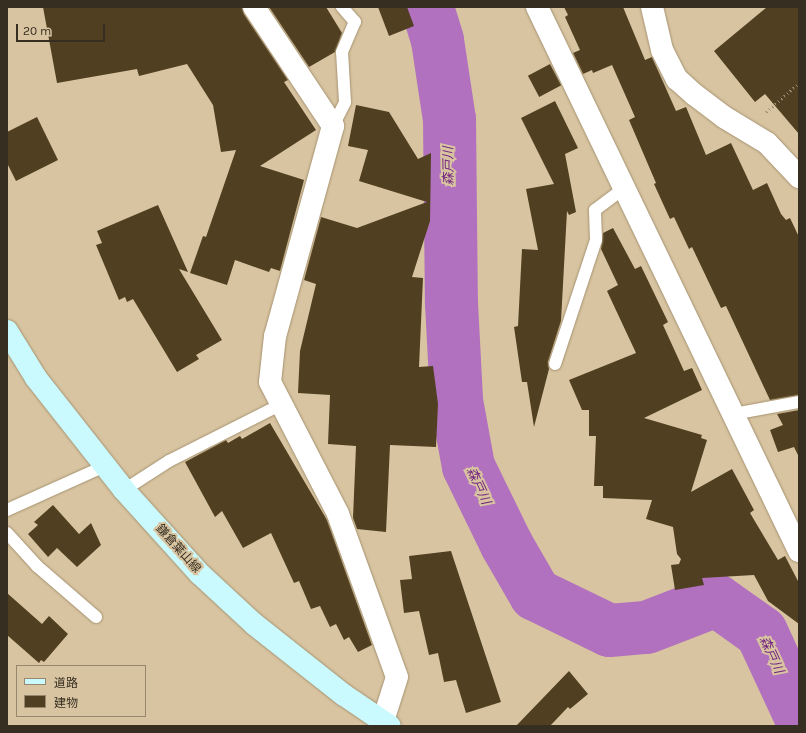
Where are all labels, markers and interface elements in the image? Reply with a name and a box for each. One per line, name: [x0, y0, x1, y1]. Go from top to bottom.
scale bar: [18, 16, 107, 42]
text: 20 m: [23, 24, 51, 38]
water label: 森戸川: [441, 146, 457, 186]
water label: 森戸川: [463, 465, 493, 507]
street label: 鎌倉葉山線: [153, 522, 203, 576]
water label: 森戸川: [756, 634, 786, 676]
legend: [16, 665, 146, 717]
text: 道路: [54, 676, 78, 690]
text: 建物: [54, 696, 78, 710]

